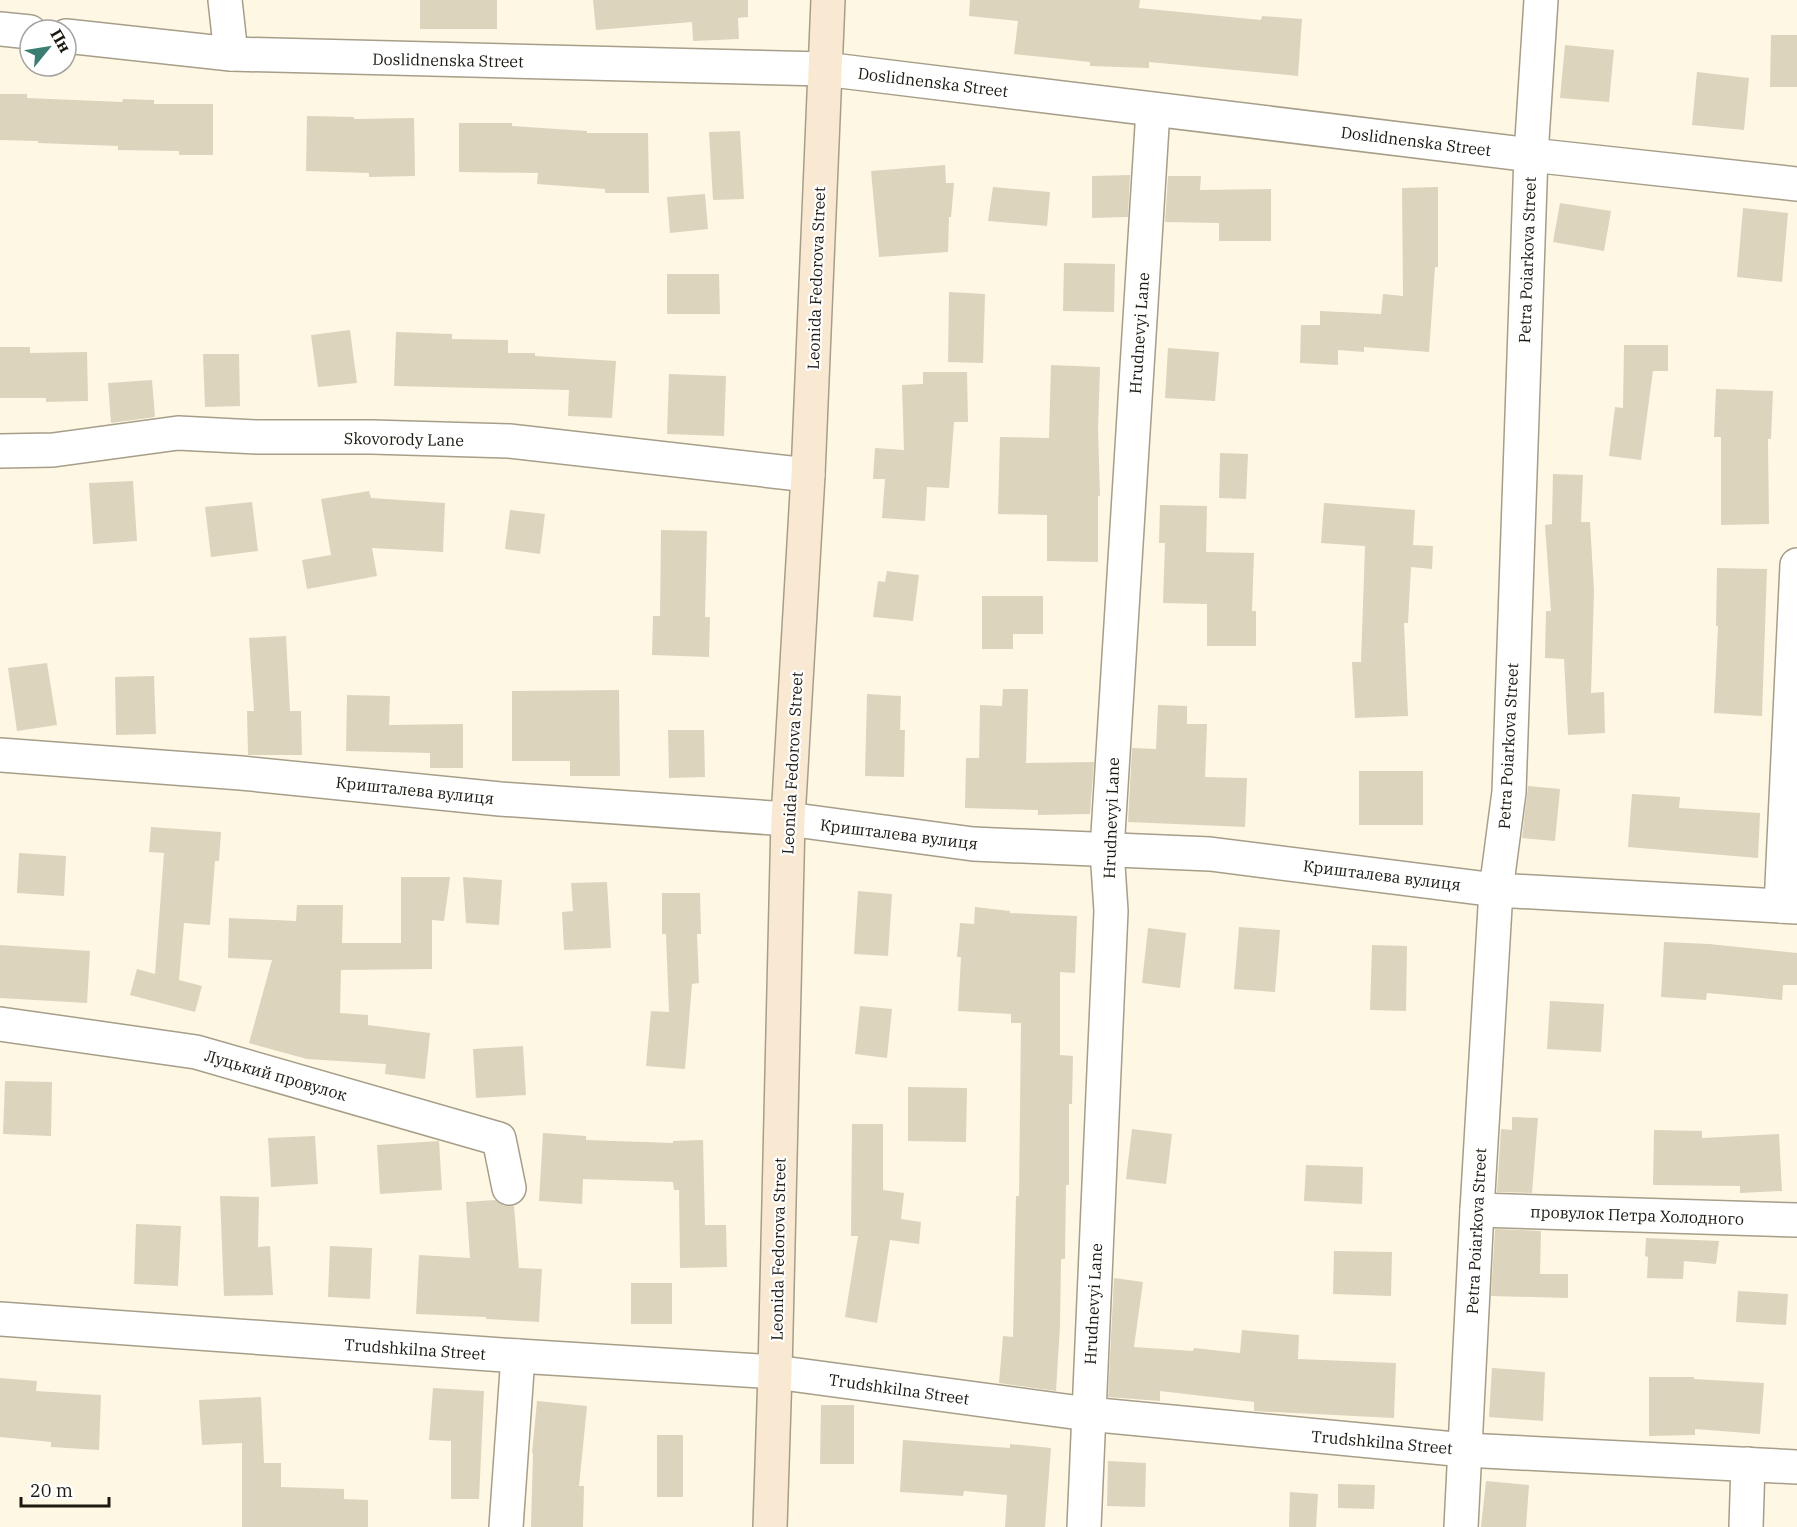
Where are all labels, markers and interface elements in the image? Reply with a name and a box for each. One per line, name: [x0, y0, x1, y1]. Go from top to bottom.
north arrow: [18, 18, 78, 78]
text: Пн: [46, 25, 76, 56]
street label: Doslidnenska Street: [372, 49, 524, 71]
street label: Doslidnenska Street: [857, 63, 1010, 101]
street label: Doslidnenska Street: [1340, 122, 1493, 160]
street label: Petra Poiarkova Street: [1514, 176, 1540, 344]
street label: Leonida Fedorova Street: [803, 186, 829, 370]
street label: Hrudnevyi Lane: [1125, 272, 1153, 394]
street label: Skovorody Lane: [344, 428, 464, 450]
street label: Petra Poiarkova Street: [1494, 662, 1522, 830]
street label: Leonida Fedorova Street: [777, 671, 807, 855]
street label: Hrudnevyi Lane: [1099, 757, 1123, 879]
street label: Кришталева вулиця: [335, 772, 495, 808]
street label: Кришталева вулиця: [819, 814, 979, 854]
street label: Кришталева вулиця: [1302, 855, 1462, 895]
street label: Луцький провулок: [203, 1045, 350, 1105]
street label: Petra Poiarkova Street: [1462, 1147, 1490, 1315]
street label: Leonida Fedorova Street: [766, 1157, 790, 1341]
street label: провулок Петра Холодного: [1530, 1201, 1744, 1229]
street label: Hrudnevyi Lane: [1080, 1243, 1106, 1365]
street label: Trudshkilna Street: [344, 1334, 487, 1364]
street label: Trudshkilna Street: [827, 1369, 971, 1409]
street label: Trudshkilna Street: [1310, 1426, 1454, 1458]
scale bar: [21, 1470, 110, 1508]
text: 20 m: [30, 1479, 73, 1502]

